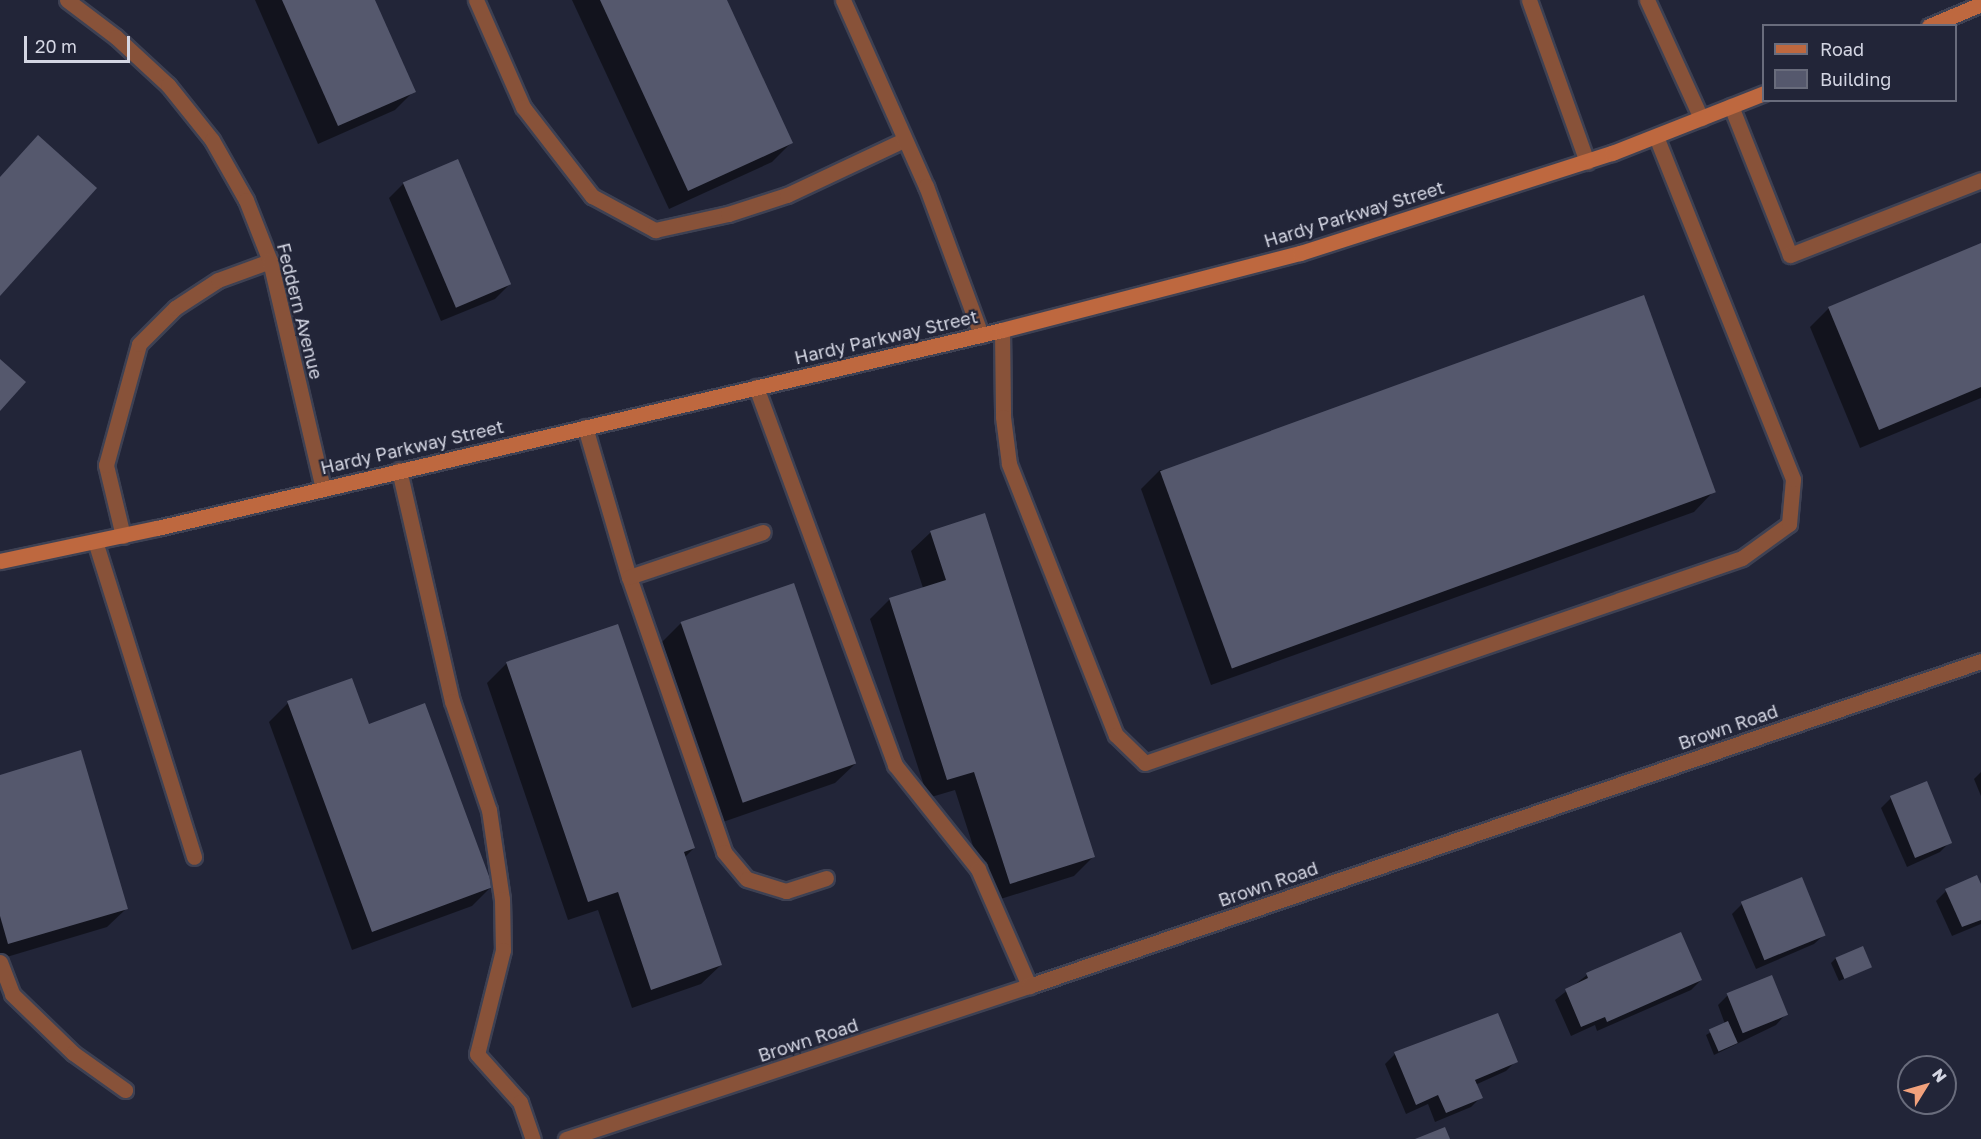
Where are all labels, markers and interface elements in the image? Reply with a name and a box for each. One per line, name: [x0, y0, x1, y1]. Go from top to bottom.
scale bar: [27, 24, 134, 62]
legend: [1762, 24, 1957, 102]
text: 20 m: [35, 35, 77, 57]
text: Road: [1820, 38, 1864, 60]
text: Building: [1820, 68, 1891, 90]
street label: Hardy Parkway Street: [1261, 176, 1447, 252]
street label: Feddern Avenue: [273, 241, 327, 381]
street label: Hardy Parkway Street: [792, 305, 980, 369]
street label: Hardy Parkway Street: [318, 415, 506, 479]
street label: Brown Road: [1675, 700, 1781, 754]
street label: Brown Road: [1215, 857, 1321, 911]
street label: Brown Road: [755, 1014, 861, 1066]
north arrow: [1897, 1055, 1957, 1115]
text: N: [1928, 1064, 1951, 1086]

